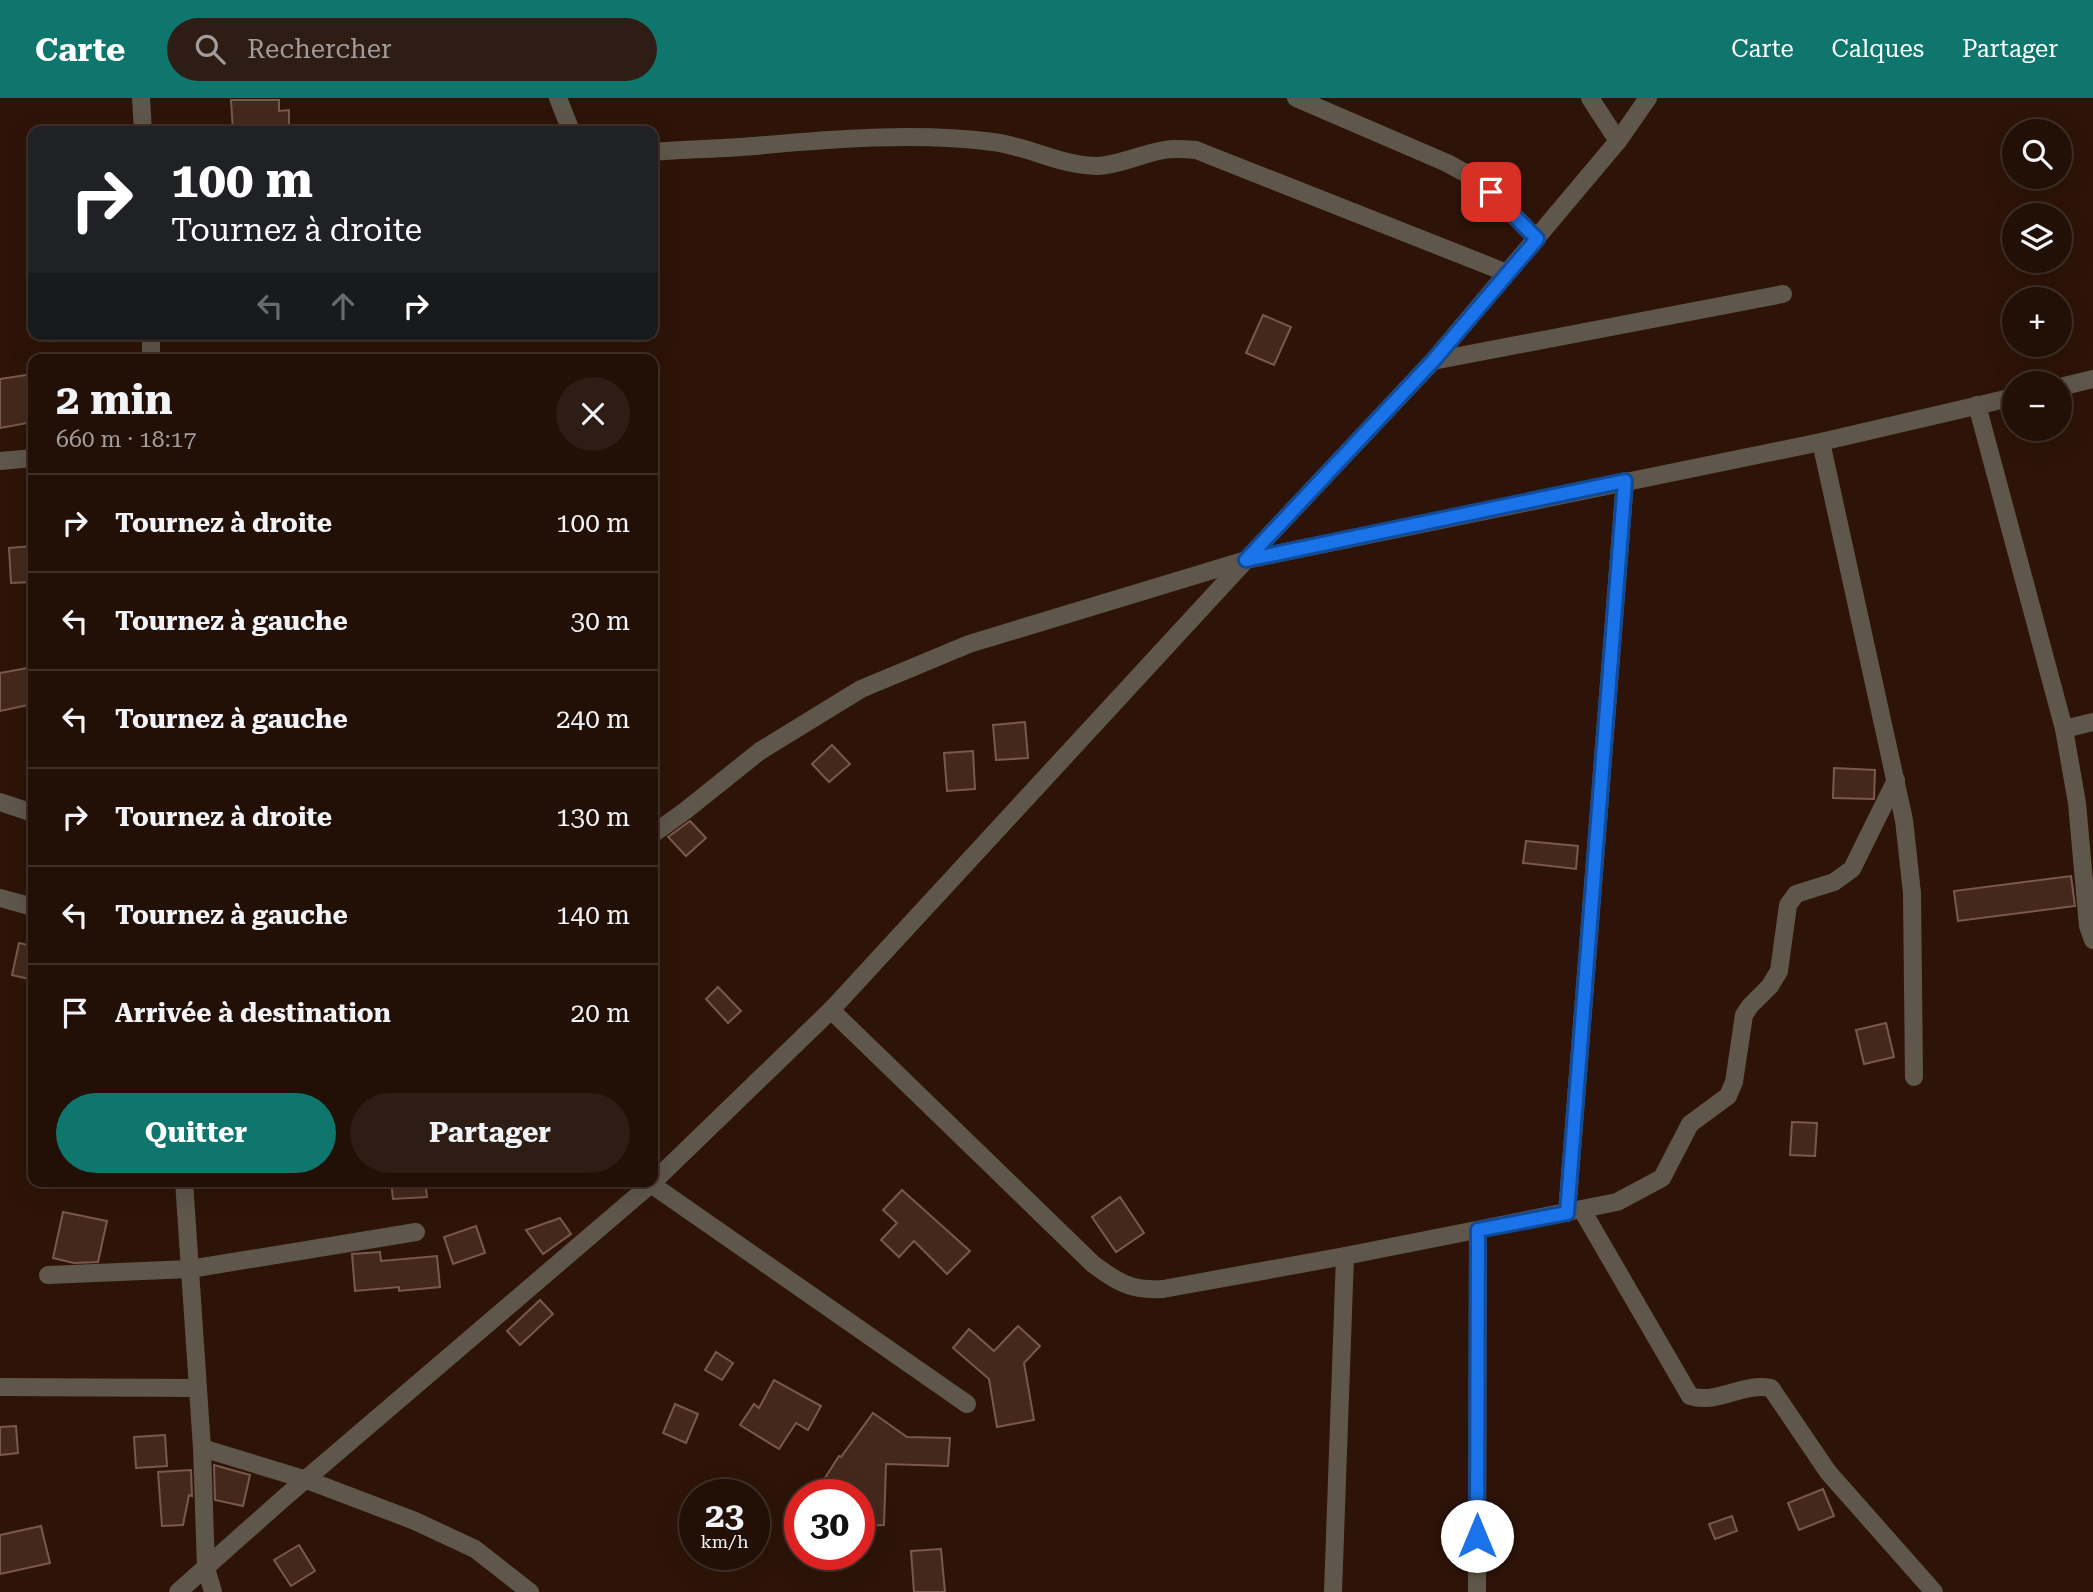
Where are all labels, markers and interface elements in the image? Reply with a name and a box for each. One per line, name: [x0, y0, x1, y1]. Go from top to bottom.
search box: [167, 18, 657, 81]
text: Carte: [35, 30, 125, 69]
icon: search: [191, 30, 229, 68]
text: Rechercher: [247, 34, 392, 64]
text: Carte: [1731, 35, 1794, 63]
text: Calques: [1832, 35, 1924, 63]
text: Partager: [1962, 35, 2058, 63]
map controls: [2002, 119, 2072, 441]
button: search: [2002, 119, 2072, 189]
text: 100 m: [171, 152, 313, 209]
icon: right: [56, 154, 147, 245]
pin: [1461, 162, 1521, 222]
icon: arrive: [1472, 173, 1510, 211]
button: layers: [2002, 203, 2072, 273]
text: Tournez à droite: [171, 211, 422, 249]
icon: left: [251, 287, 289, 325]
icon: ahead: [324, 287, 362, 325]
icon: right: [397, 287, 435, 325]
button: +: [2002, 287, 2072, 357]
button: −: [2002, 371, 2072, 441]
text: 2 min: [56, 375, 173, 424]
button: close: [556, 377, 630, 451]
text: 660 m · 18:17: [56, 426, 196, 453]
icon: right: [56, 504, 94, 542]
text: Tournez à droite: [115, 508, 332, 538]
text: 100 m: [556, 508, 630, 538]
icon: left: [56, 602, 94, 640]
text: Tournez à gauche: [115, 606, 348, 636]
text: 30 m: [571, 606, 630, 636]
icon: left: [56, 700, 94, 738]
text: Tournez à gauche: [115, 704, 348, 734]
text: 240 m: [556, 704, 630, 734]
icon: right: [56, 798, 94, 836]
text: Tournez à droite: [115, 802, 332, 832]
text: 130 m: [556, 802, 630, 832]
icon: left: [56, 896, 94, 934]
text: Tournez à gauche: [115, 900, 348, 930]
text: 140 m: [556, 900, 630, 930]
icon: arrive: [56, 994, 94, 1032]
text: Arrivée à destination: [115, 998, 391, 1028]
text: 20 m: [571, 998, 630, 1028]
button: Quitter: [56, 1093, 336, 1173]
button: Partager: [350, 1093, 630, 1173]
speed limit sign: 30: [784, 1479, 875, 1570]
text: 23: [705, 1495, 744, 1536]
position arrow: [1440, 1499, 1514, 1573]
text: km/h: [700, 1531, 749, 1552]

